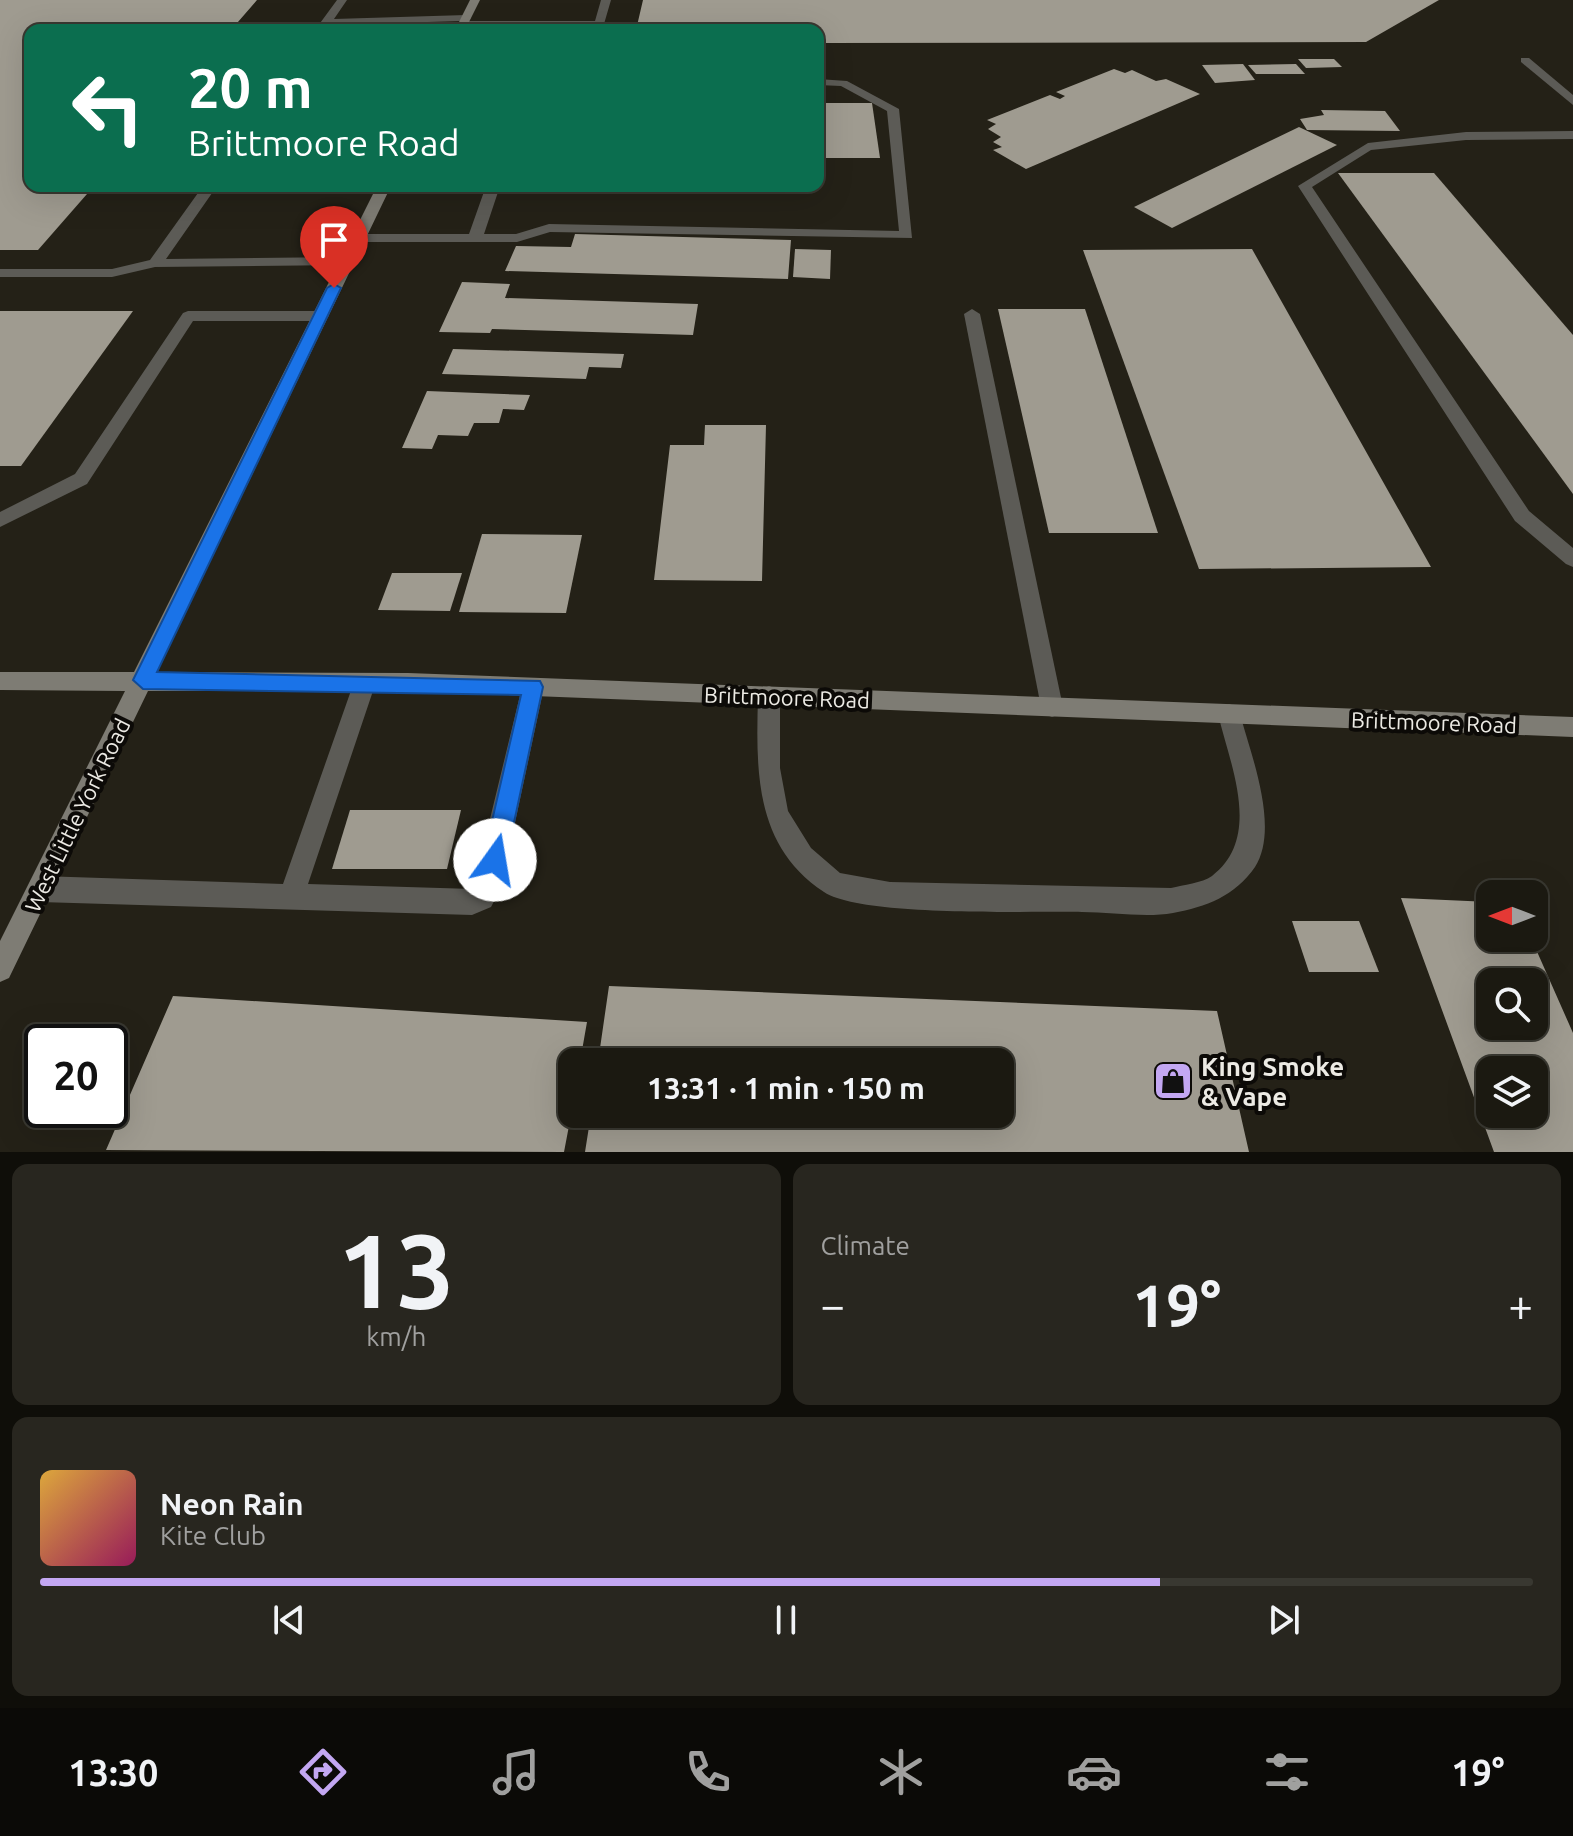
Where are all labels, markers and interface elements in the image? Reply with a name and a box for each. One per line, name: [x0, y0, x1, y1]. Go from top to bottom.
icon: left: [56, 56, 160, 160]
text: 20 m: [188, 56, 313, 119]
text: Brittmoore Road: [188, 122, 459, 163]
pin: [300, 206, 368, 288]
icon: arrive: [312, 218, 356, 262]
street label: Brittmoore Road: [704, 682, 870, 712]
street label: Brittmoore Road: [1351, 707, 1517, 737]
street label: West Little York Road: [19, 714, 135, 916]
position arrow: [453, 818, 537, 902]
north arrow: [1476, 880, 1548, 952]
map controls: [1476, 880, 1548, 1128]
button: search: [1476, 968, 1548, 1040]
speed limit sign: 20: [24, 1024, 128, 1128]
place label: King Smoke & Vape: [1201, 1052, 1344, 1111]
button: layers: [1476, 1056, 1548, 1128]
shop icon: King Smoke & Vape: [1152, 1060, 1194, 1102]
text: 13:31 · 1 min · 150 m: [647, 1071, 925, 1105]
text: 13: [338, 1211, 455, 1328]
text: Climate: [821, 1231, 910, 1260]
text: 19°: [1132, 1271, 1221, 1338]
text: −: [821, 1280, 845, 1329]
text: +: [1508, 1280, 1533, 1329]
text: km/h: [366, 1322, 426, 1351]
text: Neon Rain: [160, 1487, 304, 1521]
text: Kite Club: [160, 1521, 266, 1550]
icon: previous: [267, 1598, 311, 1642]
icon: pause: [764, 1598, 808, 1642]
icon: next: [1262, 1598, 1306, 1642]
icon: directions: [295, 1744, 351, 1800]
icon: music: [488, 1744, 544, 1800]
icon: phone: [680, 1744, 736, 1800]
icon: climate: [873, 1744, 929, 1800]
icon: car: [1066, 1744, 1122, 1800]
icon: filters: [1259, 1744, 1315, 1800]
text: 13:30: [68, 1752, 158, 1793]
text: 19°: [1451, 1752, 1505, 1793]

